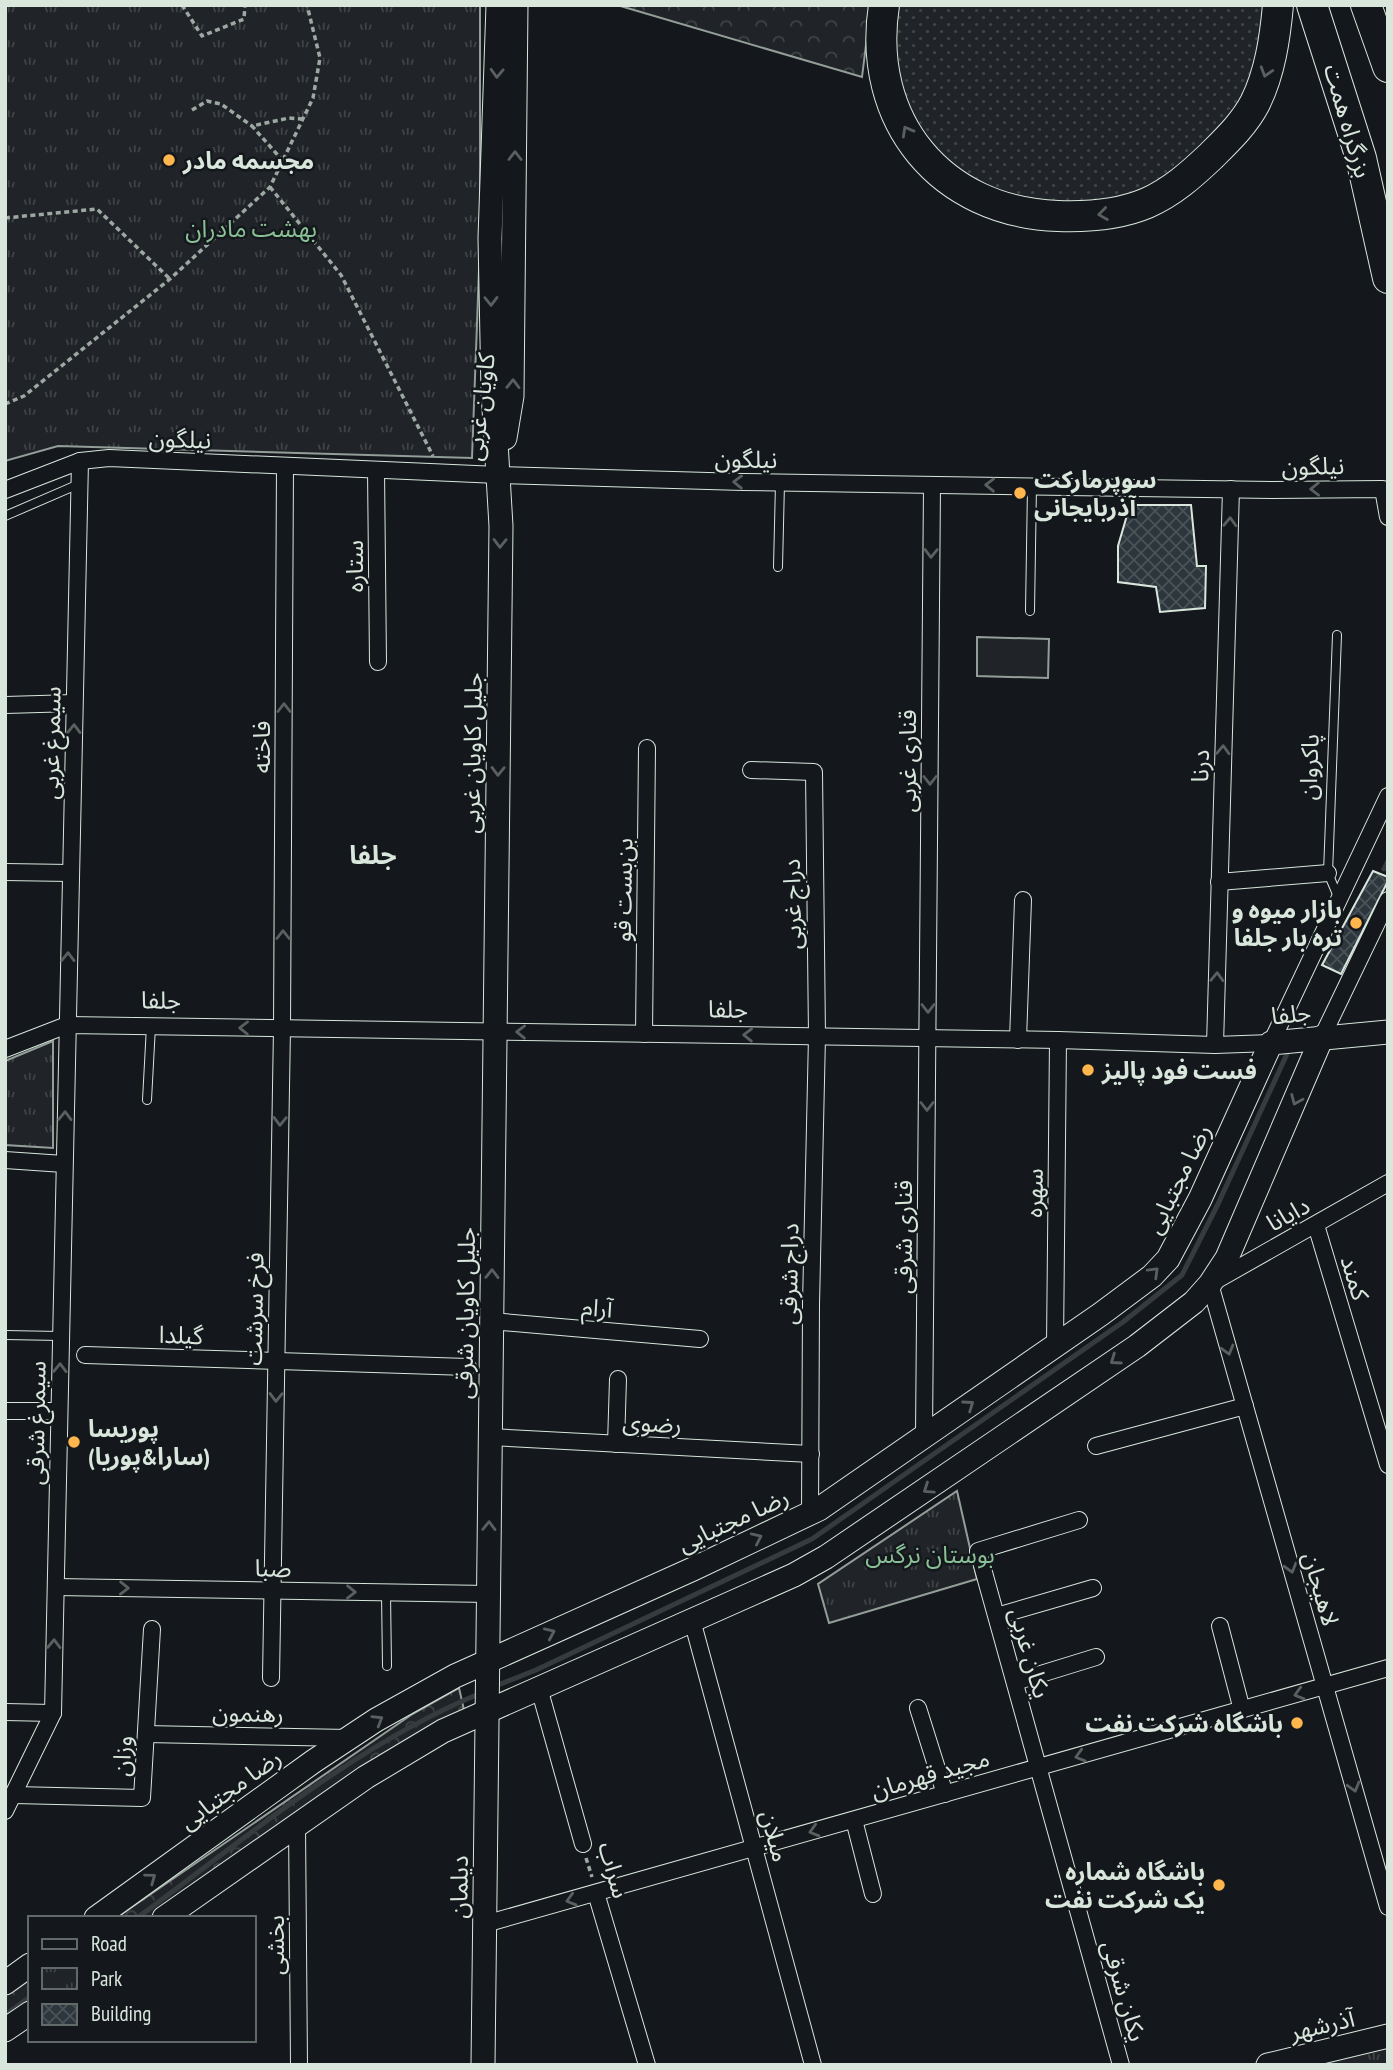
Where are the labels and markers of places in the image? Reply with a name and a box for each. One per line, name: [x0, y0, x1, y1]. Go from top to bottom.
place label: مجسمه مادر: [182, 145, 314, 176]
marker: مجسمه مادر: [161, 152, 177, 168]
place label: سوپرمارکت آذربایجانی: [1034, 464, 1157, 523]
marker: سوپرمارکت آذربایجانی: [1012, 485, 1028, 501]
place label: بازار میوه و تره بار جلفا: [1232, 894, 1342, 953]
marker: بازار میوه و تره بار جلفا: [1348, 915, 1364, 931]
place label: فست فود پالیز: [1101, 1055, 1257, 1086]
marker: فست فود پالیز: [1080, 1062, 1096, 1078]
place label: پوریسا (سارا&پوریا): [88, 1413, 210, 1472]
marker: پوریسا (سارا&پوریا): [66, 1434, 82, 1450]
place label: باشگاه شرکت نفت: [1085, 1708, 1283, 1739]
marker: باشگاه شرکت نفت: [1289, 1715, 1305, 1731]
place label: باشگاه شماره یک شرکت نفت: [1045, 1856, 1205, 1915]
marker: باشگاه شماره یک شرکت نفت: [1211, 1877, 1227, 1893]

